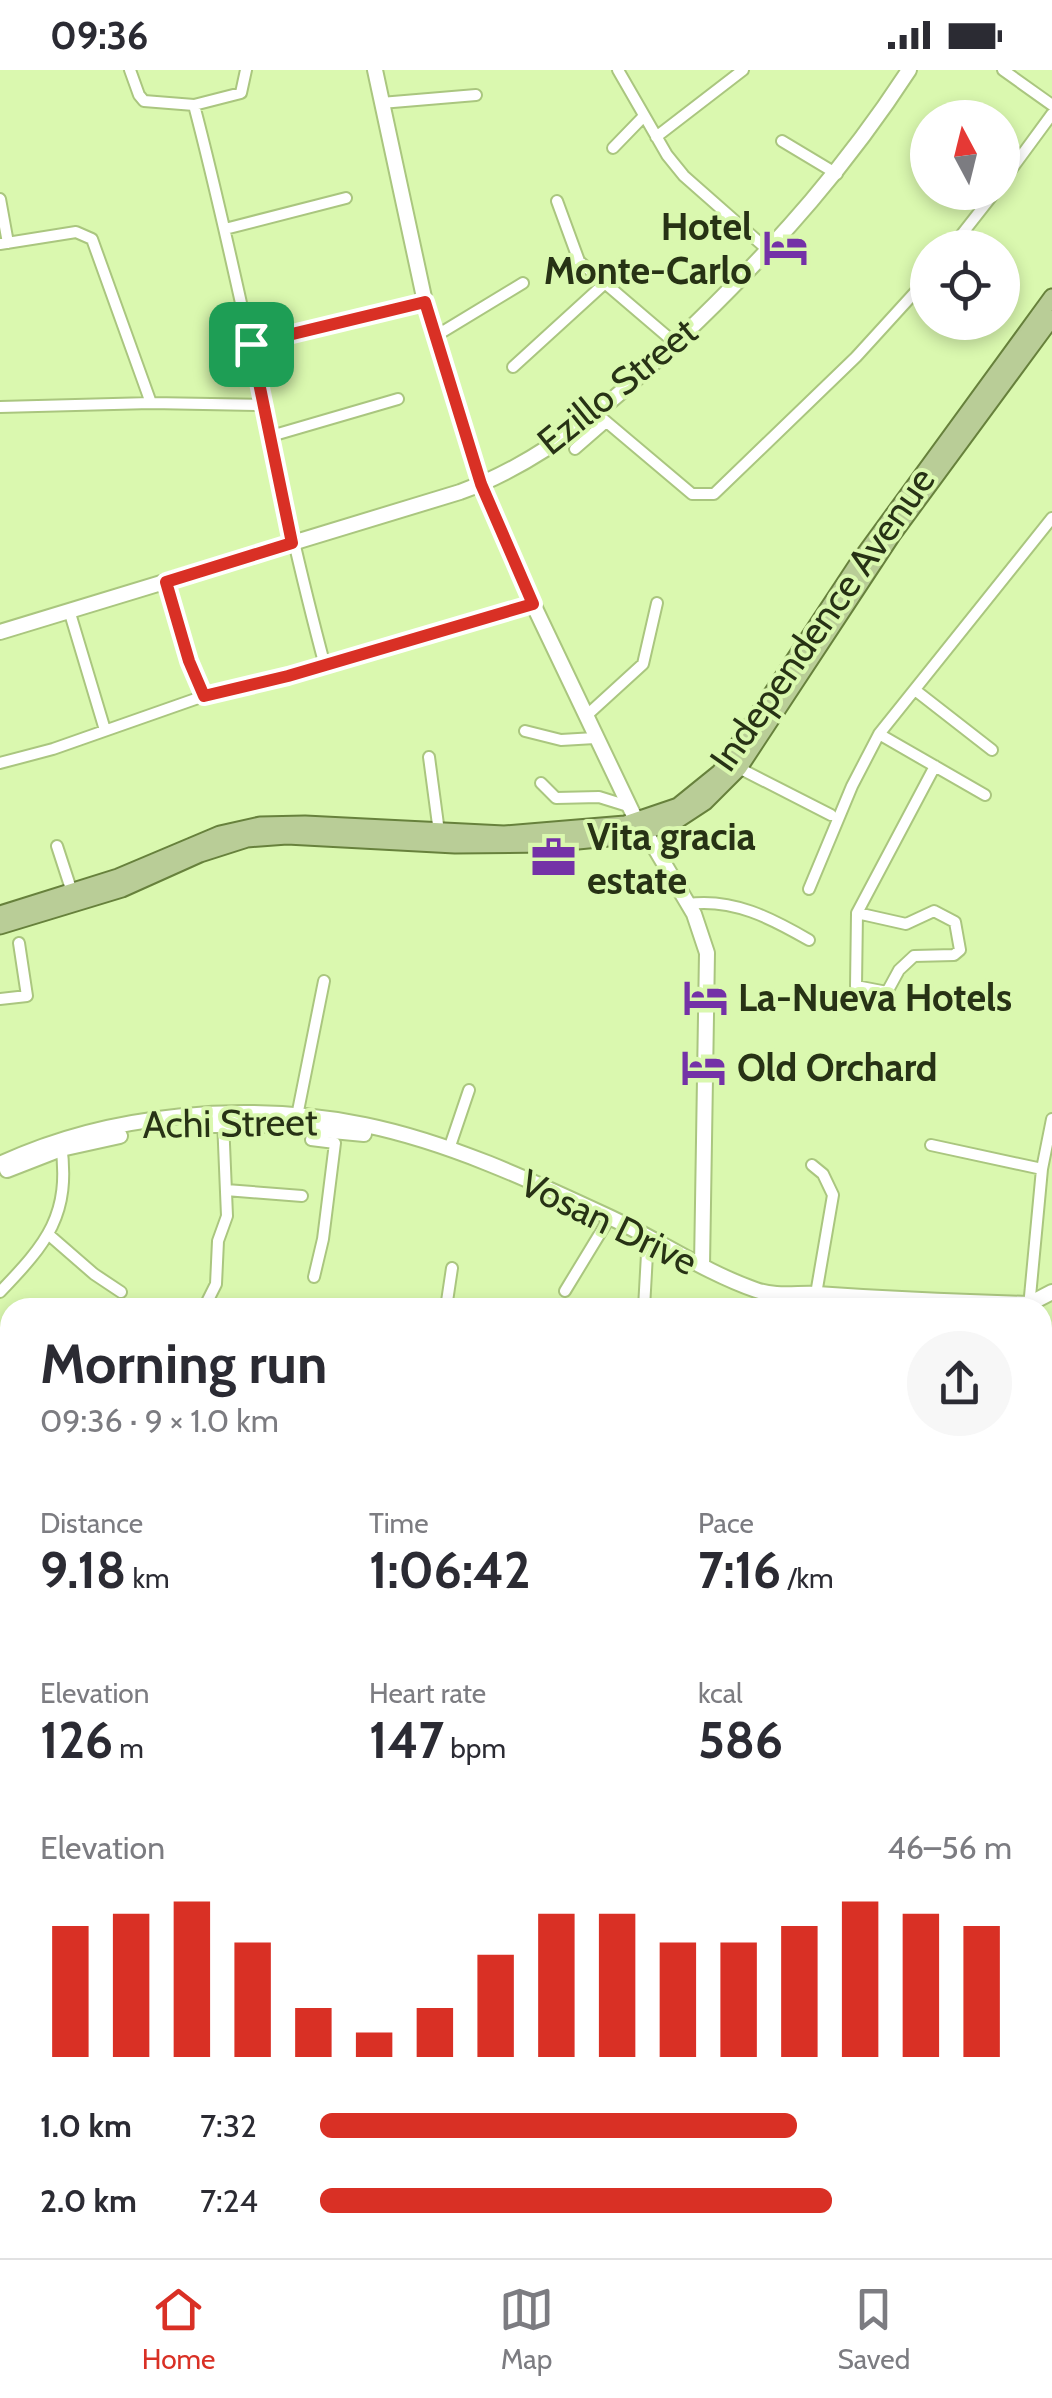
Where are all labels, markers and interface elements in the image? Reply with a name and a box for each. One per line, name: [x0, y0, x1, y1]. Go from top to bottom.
text: 09:36: [50, 12, 148, 59]
north arrow: [910, 100, 1020, 210]
map controls: [910, 100, 1020, 340]
place label: Hotel Monte-Carlo: [544, 203, 752, 294]
hotel icon: Hotel Monte-Carlo: [761, 224, 809, 272]
button: locate: [910, 230, 1020, 340]
pin: [209, 302, 294, 387]
street label: Ezillo Street: [528, 307, 706, 465]
icon: arrive: [224, 317, 279, 372]
street label: Independence Avenue: [699, 458, 945, 780]
place label: Vita gracia estate: [587, 813, 756, 904]
office icon: Vita gracia estate: [530, 834, 578, 882]
hotel icon: La-Nueva Hotels: [681, 973, 729, 1021]
place label: La-Nueva Hotels: [738, 974, 1012, 1021]
hotel icon: Old Orchard: [680, 1043, 728, 1091]
place label: Old Orchard: [737, 1044, 938, 1091]
street label: Achi Street: [142, 1098, 318, 1148]
street label: Vosan Drive: [513, 1159, 705, 1285]
text: Morning run: [40, 1330, 327, 1397]
button: share: [907, 1331, 1012, 1436]
text: 09:36 · 9 × 1.0 km: [40, 1401, 279, 1440]
text: Distance: [40, 1506, 143, 1540]
text: Time: [369, 1506, 429, 1540]
text: Pace: [698, 1506, 754, 1540]
text: 9.18: [40, 1540, 126, 1601]
text: 1:06:42: [369, 1540, 531, 1601]
text: 7:16: [698, 1540, 781, 1601]
text: km: [126, 1561, 170, 1595]
text: /km: [781, 1561, 834, 1595]
text: Elevation: [40, 1676, 149, 1710]
text: Heart rate: [369, 1676, 486, 1710]
text: kcal: [698, 1676, 743, 1710]
text: 126: [40, 1710, 113, 1771]
text: 147: [369, 1710, 444, 1771]
text: 586: [698, 1710, 783, 1771]
text: m: [113, 1731, 144, 1765]
text: bpm: [444, 1731, 506, 1765]
text: Elevation: [40, 1828, 165, 1867]
text: 46–56 m: [887, 1828, 1012, 1867]
text: 1.0 km: [40, 2106, 132, 2145]
text: 7:32: [200, 2106, 257, 2145]
text: 2.0 km: [40, 2181, 137, 2220]
text: 7:24: [200, 2181, 258, 2220]
tab: Home: [142, 2282, 215, 2376]
tab: Map: [499, 2282, 554, 2376]
tab: Saved: [838, 2282, 910, 2376]

